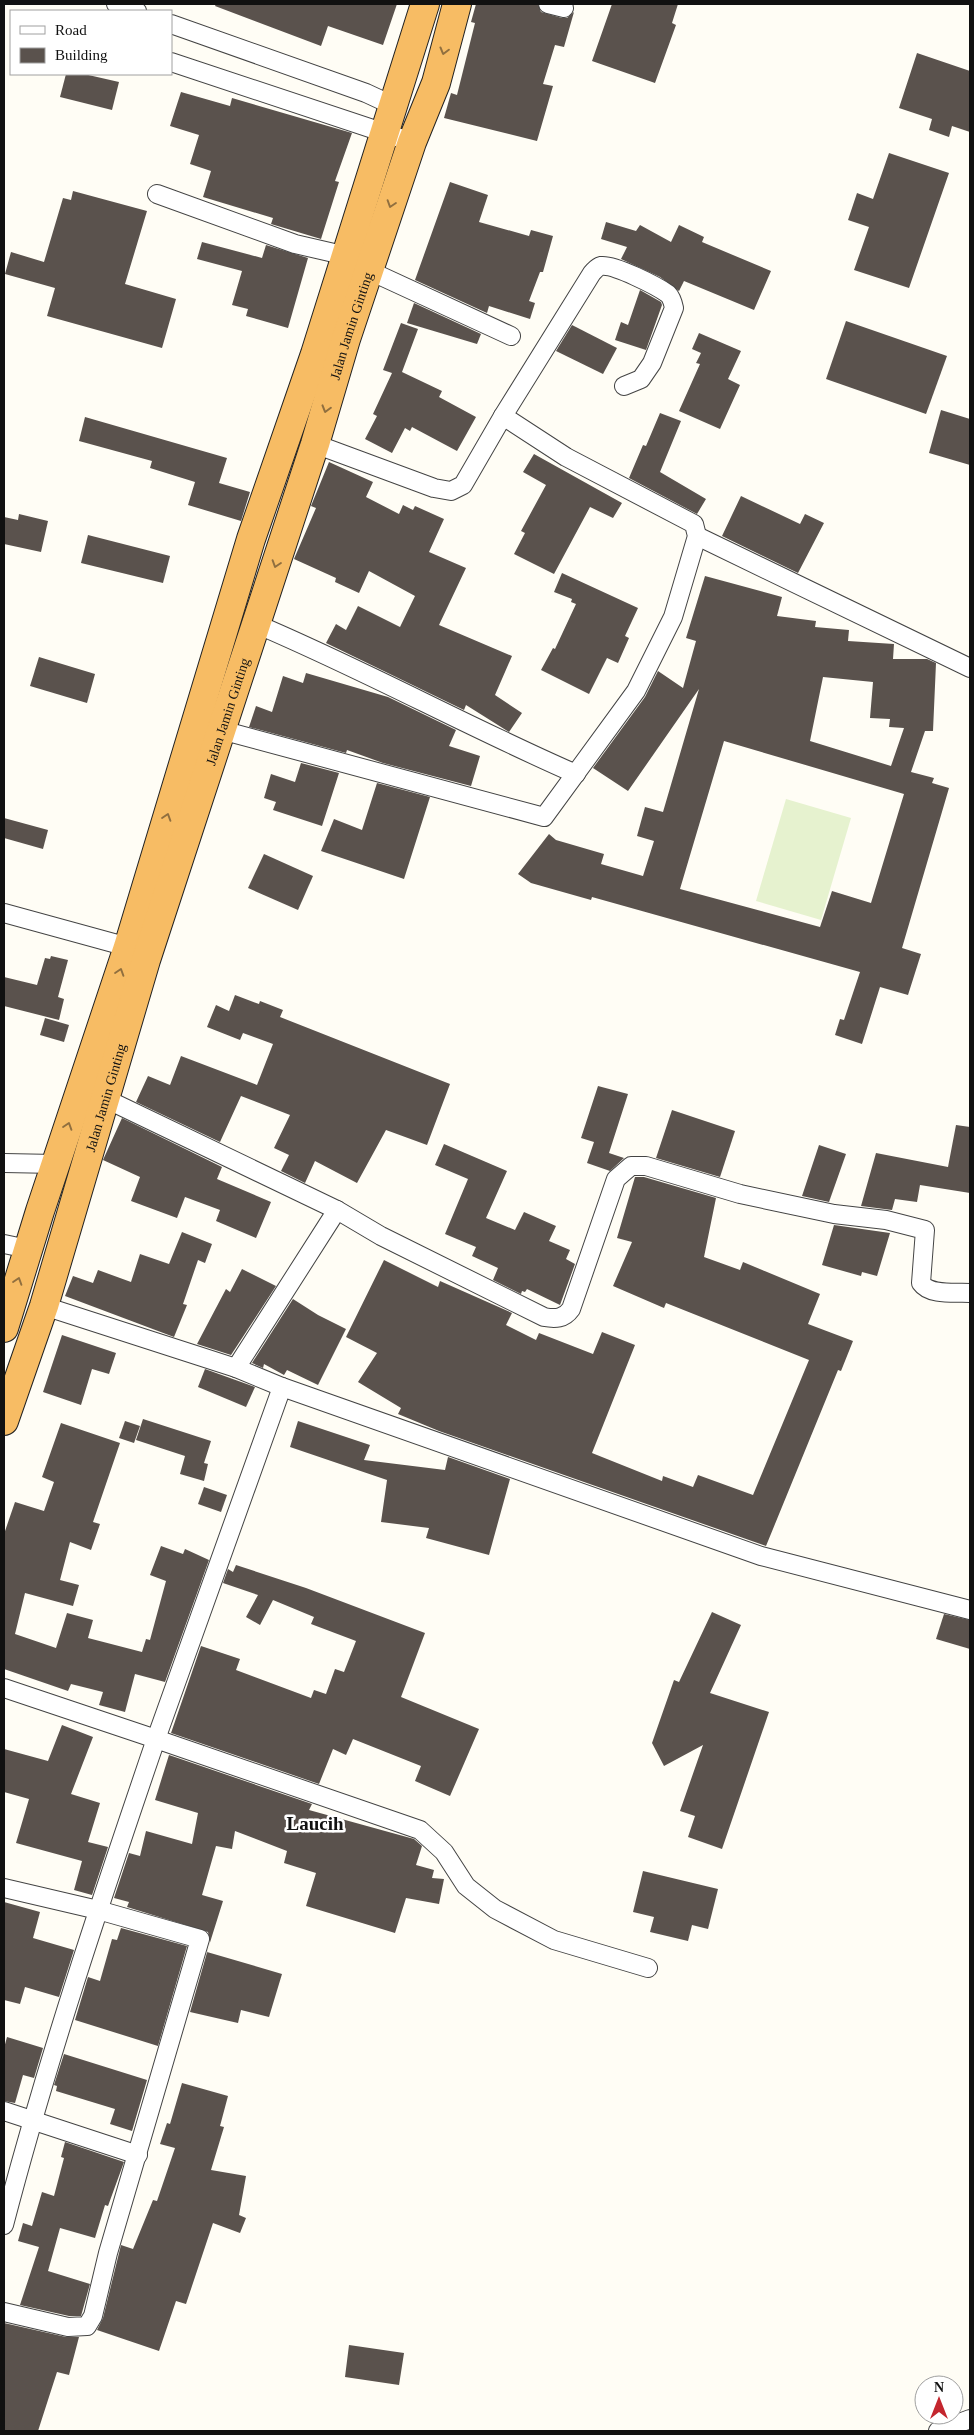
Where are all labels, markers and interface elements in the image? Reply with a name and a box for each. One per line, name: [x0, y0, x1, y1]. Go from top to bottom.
legend: [10, 10, 172, 75]
text: Road: [55, 22, 87, 38]
one-way arrow: [439, 46, 450, 55]
text: Building: [55, 47, 108, 63]
one-way arrow: [387, 200, 397, 208]
street label: Jalan Jamin Ginting: [327, 270, 376, 381]
one-way arrow: [321, 404, 331, 413]
one-way arrow: [272, 559, 282, 567]
street label: Jalan Jamin Ginting: [203, 656, 252, 767]
one-way arrow: [161, 813, 171, 822]
one-way arrow: [114, 969, 124, 977]
street label: Jalan Jamin Ginting: [83, 1042, 129, 1154]
one-way arrow: [63, 1123, 73, 1131]
one-way arrow: [12, 1277, 22, 1285]
district label: Laucih: [286, 1813, 344, 1834]
north arrow: [914, 2375, 964, 2425]
text: N: [934, 2380, 944, 2395]

